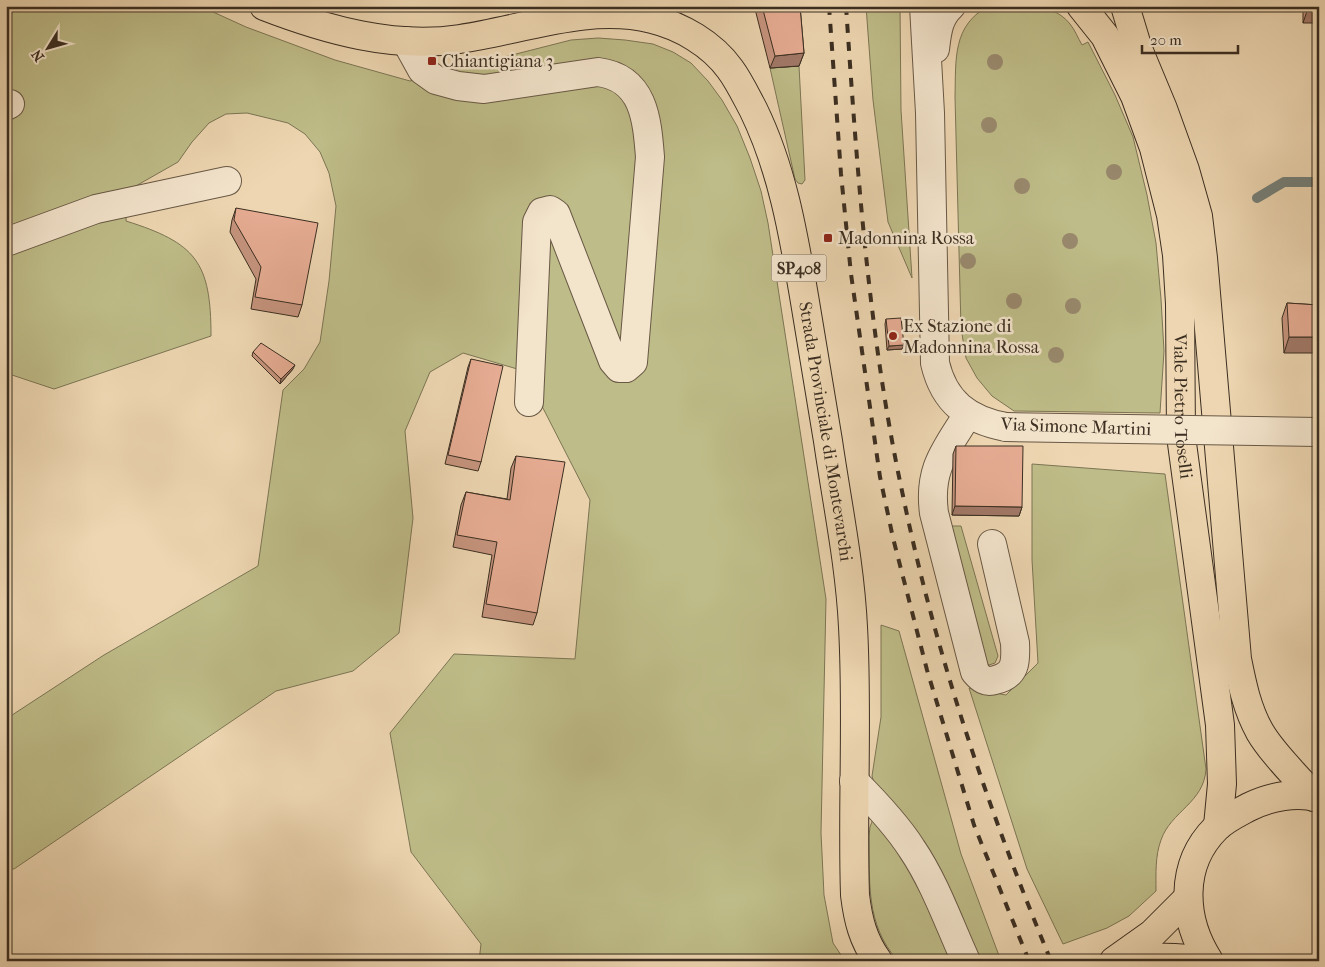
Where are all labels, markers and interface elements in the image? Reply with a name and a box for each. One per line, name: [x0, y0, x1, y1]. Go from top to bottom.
north arrow: [22, 22, 72, 72]
scale bar: [1142, 22, 1239, 54]
text: 20 m: [1150, 31, 1182, 49]
text: N: [28, 46, 48, 65]
place label: Chiantigiana 3: [442, 51, 553, 72]
marker: Chiantigiana 3: [426, 55, 438, 67]
place label: Madonnina Rossa: [838, 228, 975, 249]
marker: Madonnina Rossa: [822, 232, 834, 244]
road number: SP408: [772, 254, 826, 282]
street label: Strada Provinciale di Montevarchi: [795, 300, 857, 563]
place label: Ex Stazione di Madonnina Rossa: [903, 316, 1040, 358]
marker: Ex Stazione di Madonnina Rossa: [887, 330, 899, 342]
street label: Viale Pietro Toselli: [1170, 333, 1197, 481]
street label: Via Simone Martini: [999, 414, 1152, 440]

